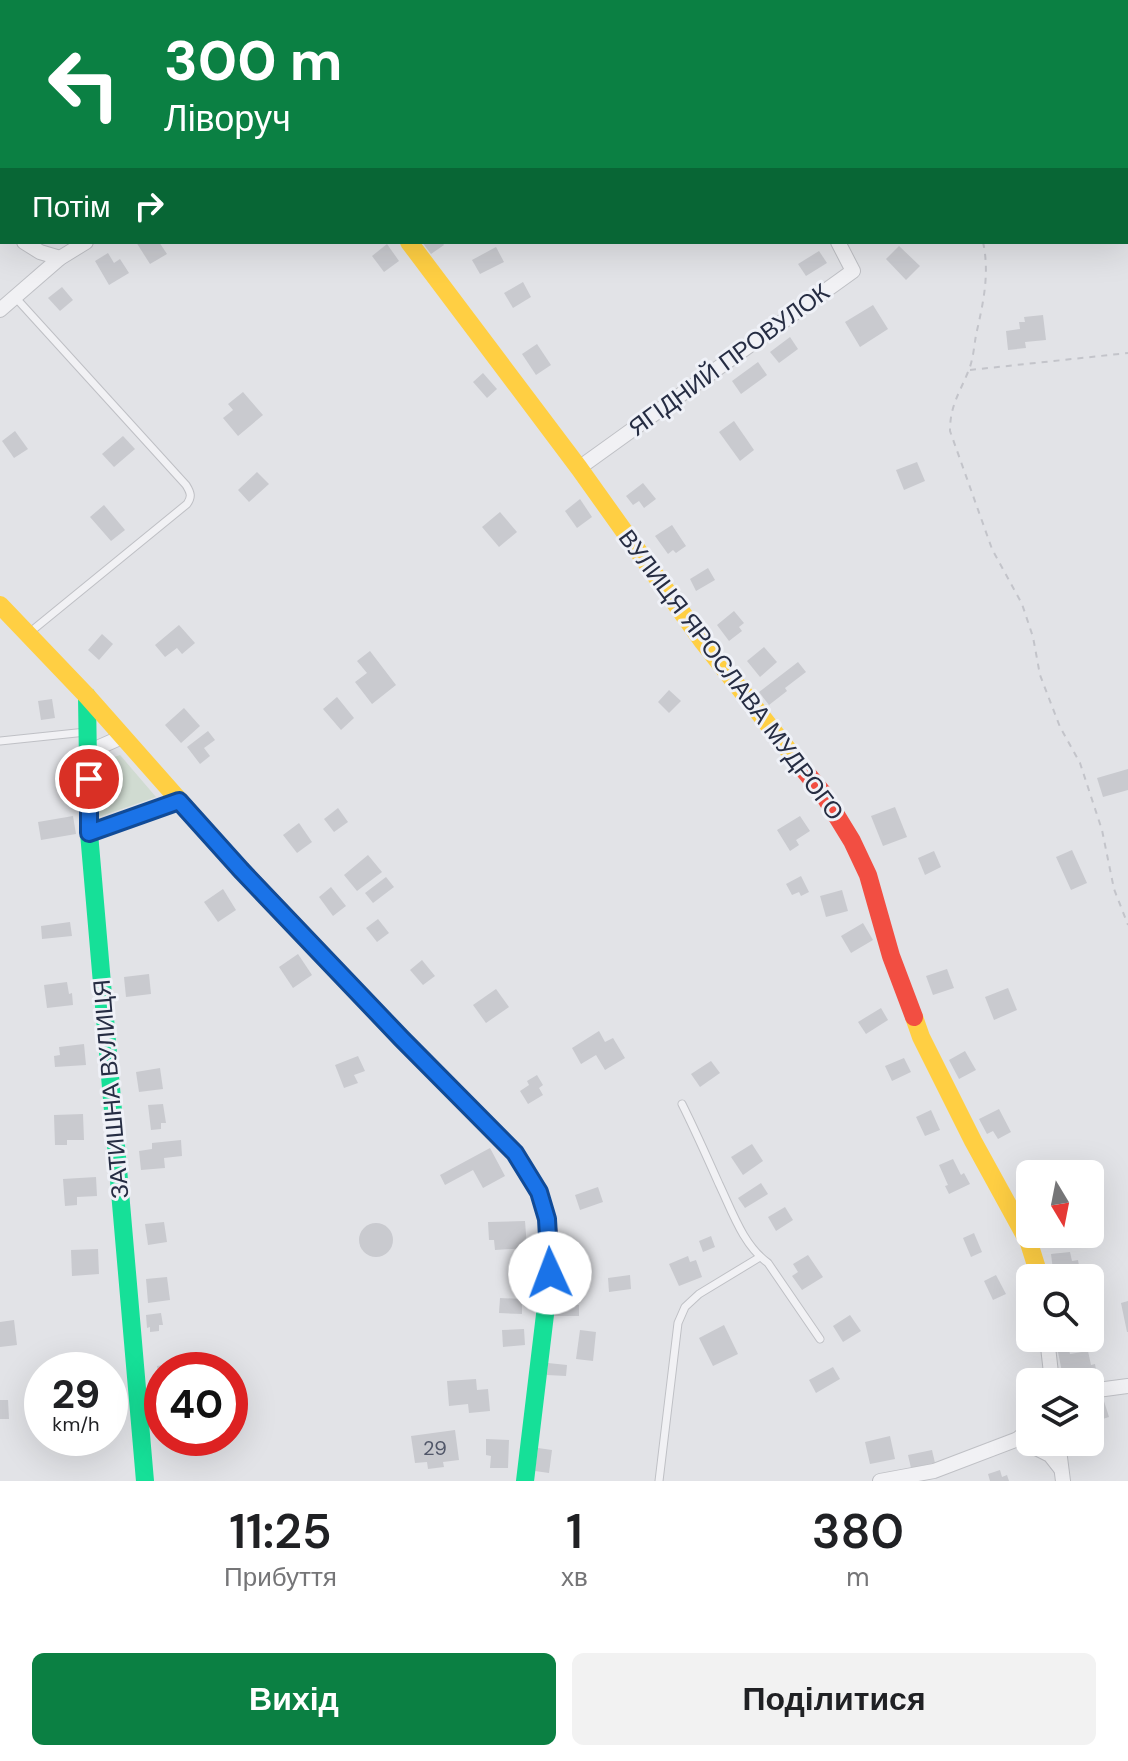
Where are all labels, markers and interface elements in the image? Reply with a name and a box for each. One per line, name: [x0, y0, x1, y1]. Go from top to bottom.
text: 300 m: [164, 24, 342, 97]
icon: left: [32, 32, 136, 136]
text: Ліворуч: [164, 95, 291, 142]
icon: right: [127, 184, 171, 228]
text: Потім: [32, 187, 111, 226]
street label: ЯГІДНИЙ ПРОВУЛОК: [622, 276, 835, 443]
street label: ВУЛИЦЯ ЯРОСЛАВА МУДРОГО: [612, 523, 851, 826]
pin: [55, 745, 123, 813]
icon: arrive: [67, 757, 111, 801]
street label: ЗАТИШНА ВУЛИЦЯ: [85, 978, 136, 1200]
north arrow: [1016, 1160, 1104, 1248]
map controls: [1016, 1160, 1104, 1456]
position arrow: [508, 1231, 592, 1315]
button: search: [1016, 1264, 1104, 1352]
speed limit sign: 40: [144, 1352, 248, 1456]
text: 29: [52, 1368, 100, 1420]
button: layers: [1016, 1368, 1104, 1456]
text: km/h: [52, 1411, 100, 1437]
house number: 29: [423, 1435, 447, 1461]
text: 11:25: [229, 1500, 332, 1563]
text: 1: [566, 1500, 583, 1563]
text: 380: [812, 1500, 904, 1563]
text: Прибуття: [224, 1560, 337, 1594]
text: хв: [561, 1560, 588, 1594]
text: m: [846, 1560, 869, 1594]
button: Вихід: [32, 1653, 556, 1745]
button: Поділитися: [572, 1653, 1096, 1745]

